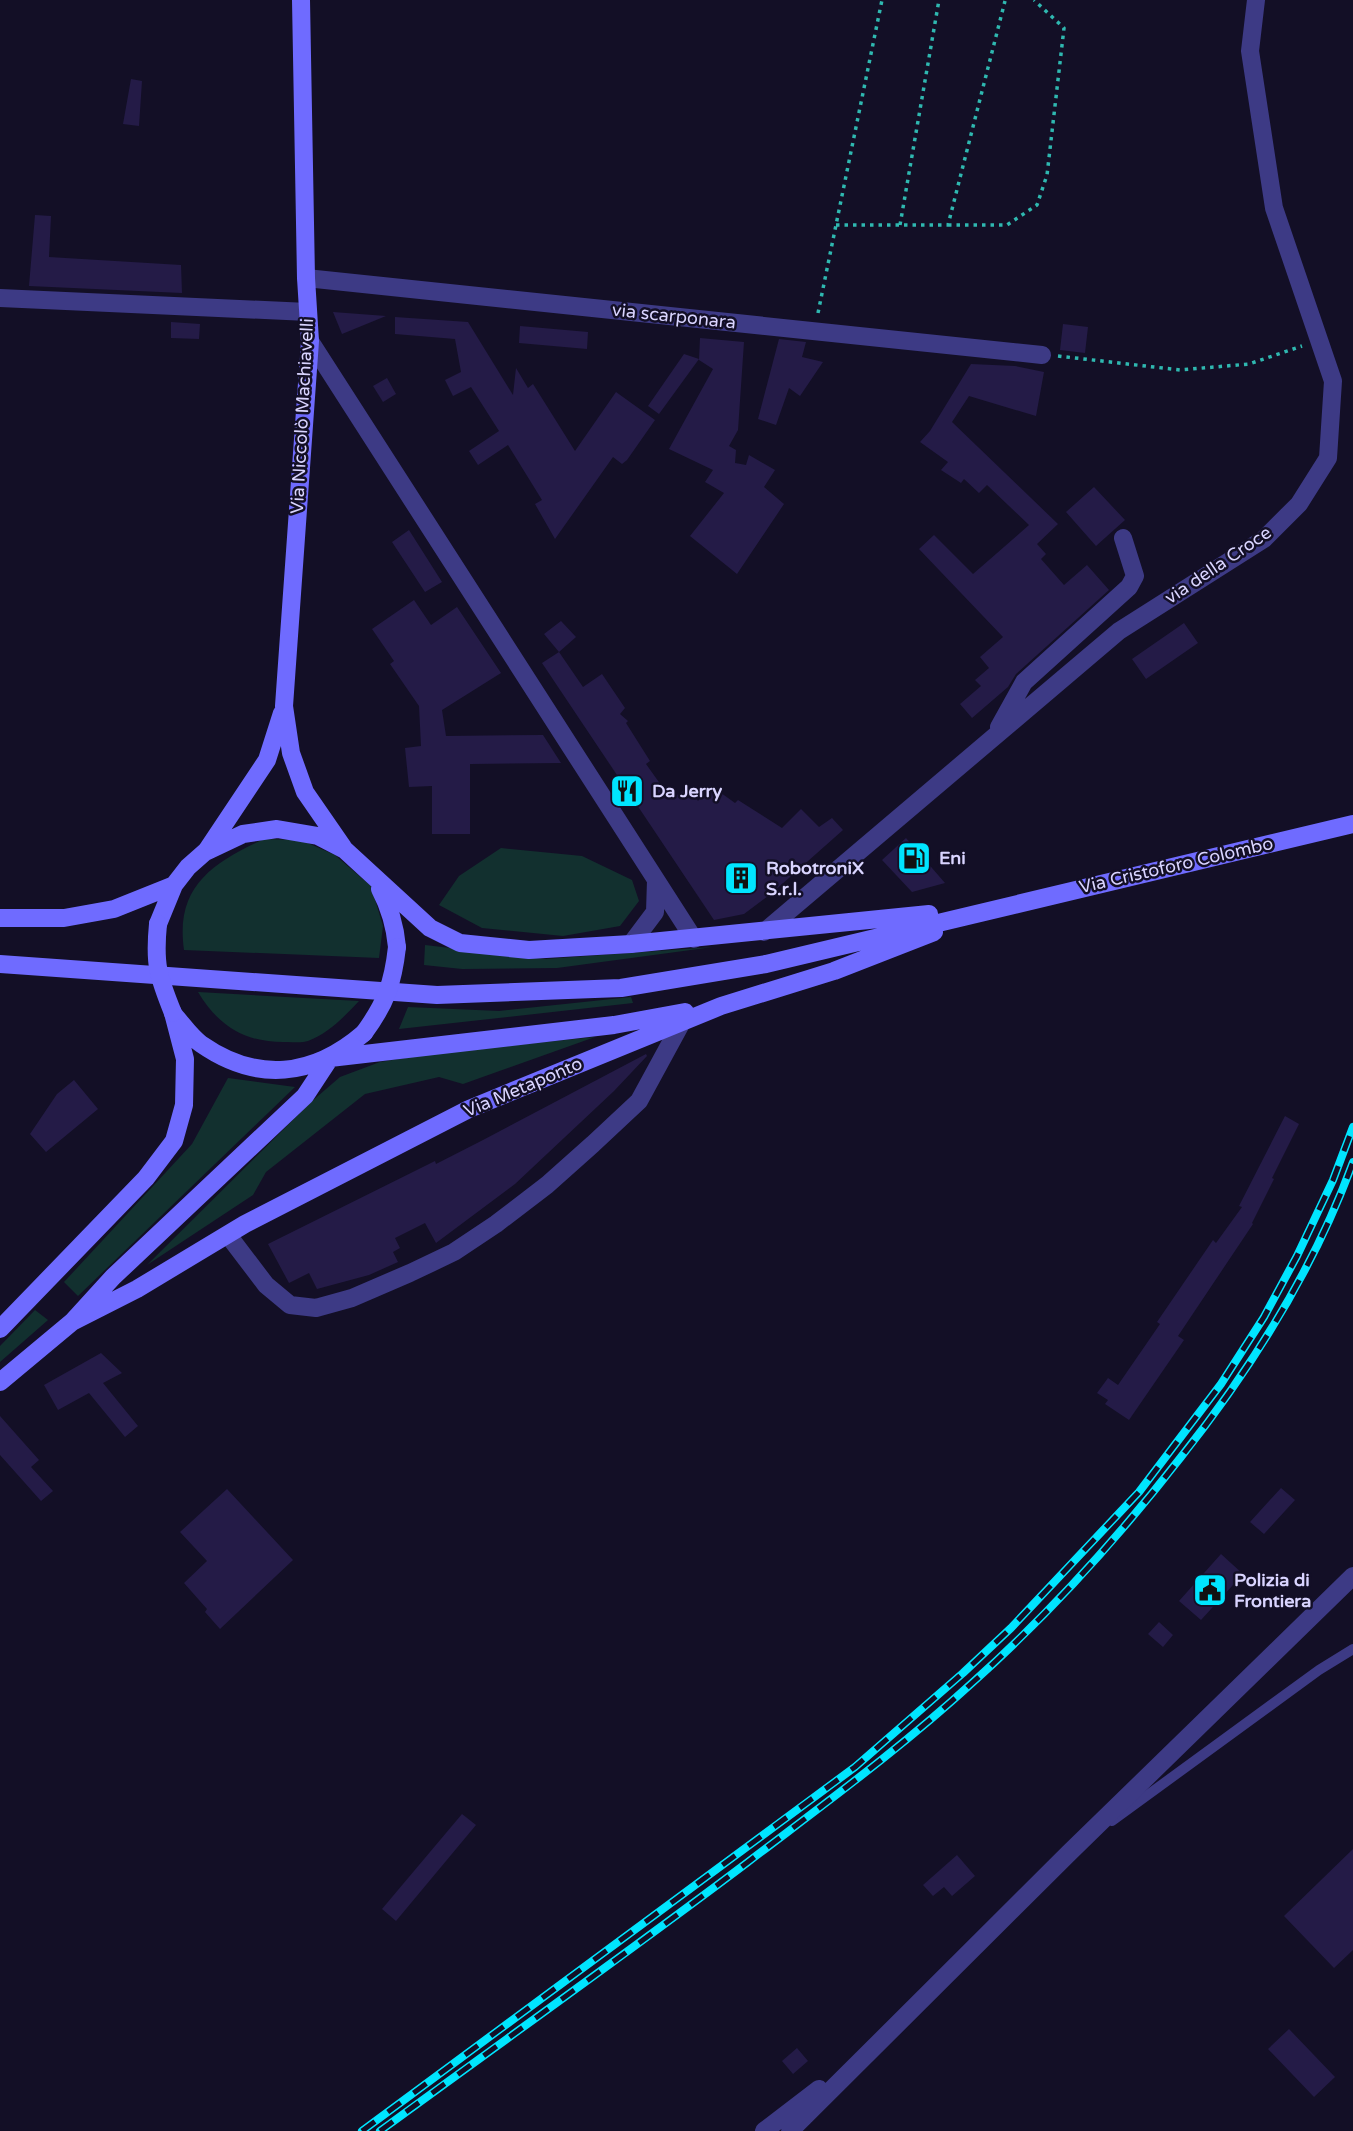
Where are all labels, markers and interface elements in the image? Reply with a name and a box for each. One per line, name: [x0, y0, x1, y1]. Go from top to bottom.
street label: via scarponara: [611, 299, 737, 333]
street label: Via Niccolò Machiavelli: [286, 318, 318, 514]
street label: via della Croce: [1161, 521, 1275, 609]
restaurant icon: Da Jerry: [608, 772, 646, 810]
place label: Da Jerry: [652, 780, 722, 802]
street label: Via Cristoforo Colombo: [1077, 832, 1275, 898]
fuel station icon: Eni: [895, 839, 933, 877]
place label: Eni: [939, 847, 966, 869]
place label: RobotroniX S.r.l.: [766, 857, 864, 900]
building icon: RobotroniX S.r.l.: [722, 859, 760, 897]
street label: Via Metaponto: [460, 1052, 586, 1122]
place label: Polizia di Frontiera: [1234, 1569, 1311, 1612]
public building icon: Polizia di Frontiera: [1191, 1571, 1229, 1609]

